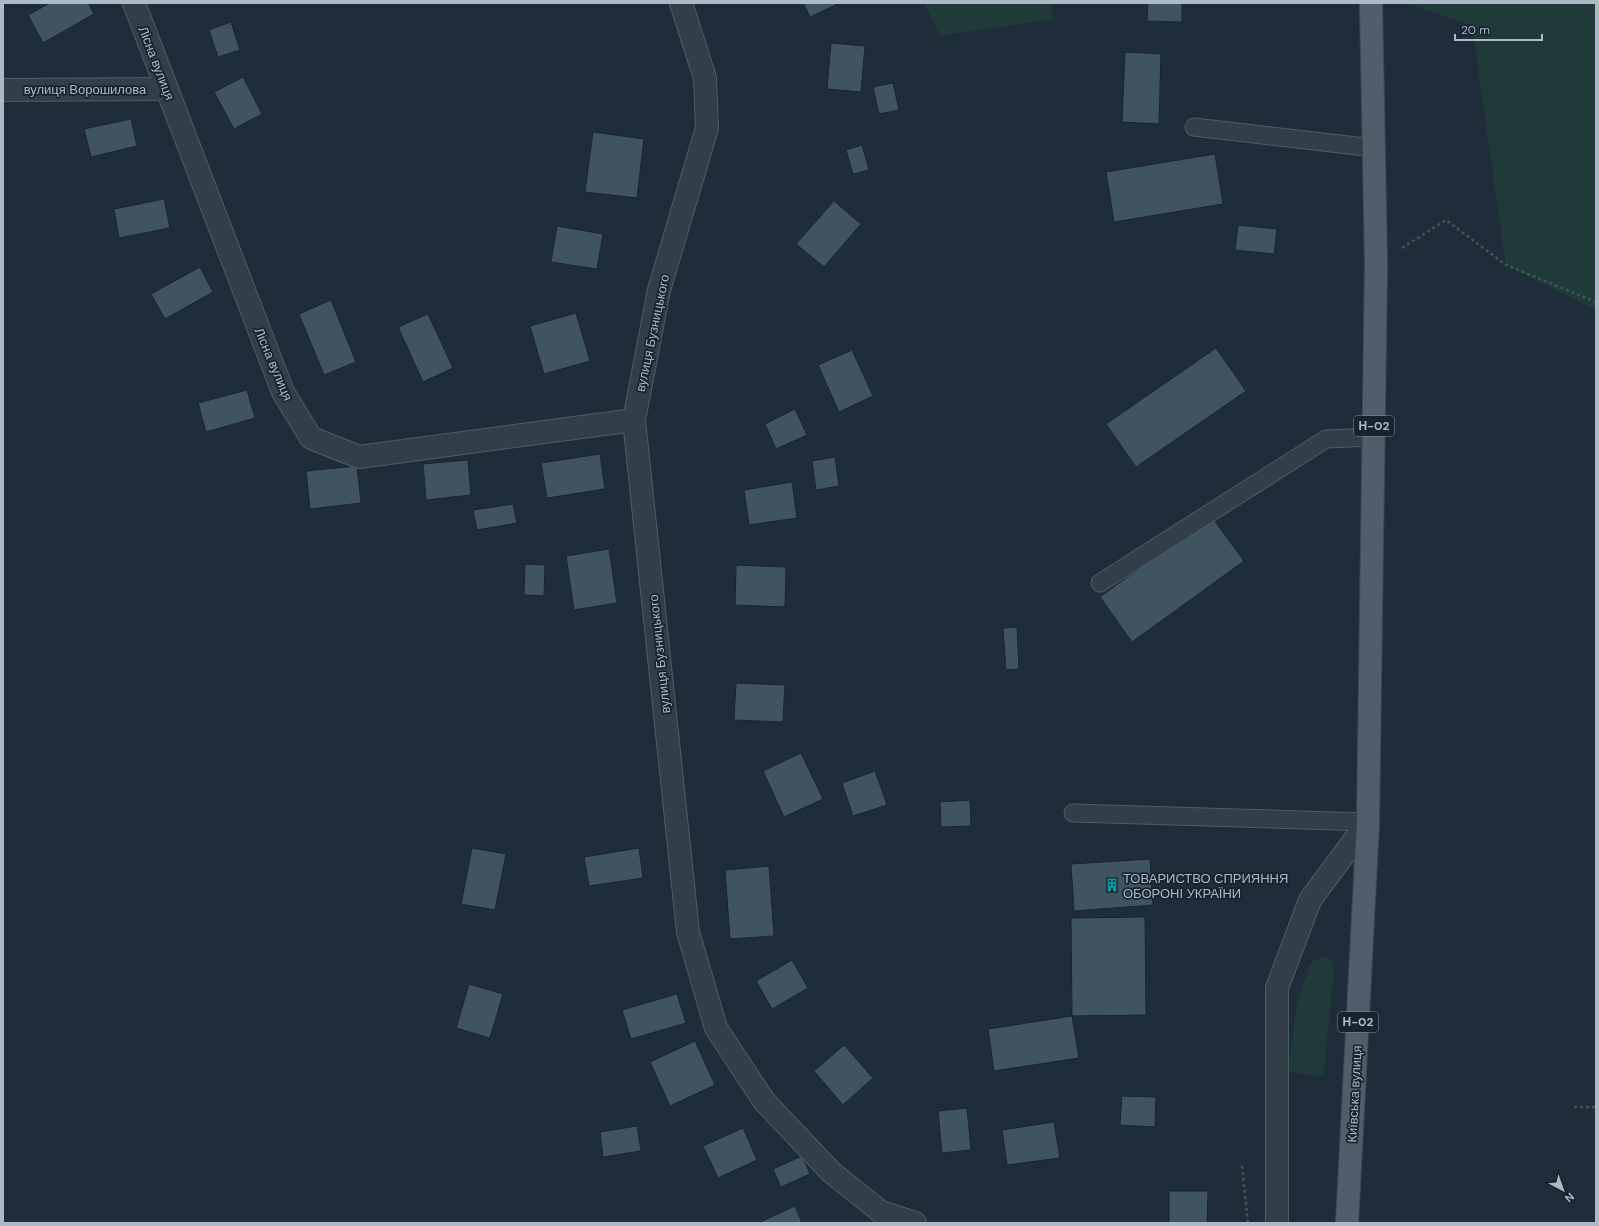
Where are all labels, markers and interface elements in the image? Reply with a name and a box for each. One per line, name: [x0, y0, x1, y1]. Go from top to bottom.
scale bar: [1455, 16, 1542, 42]
text: 20 m: [1461, 22, 1490, 38]
street label: Лісна вулиця: [135, 24, 178, 103]
street label: вулиця Ворошилова: [24, 81, 147, 98]
street label: вулиця Бузницького: [632, 273, 673, 393]
street label: Лісна вулиця: [250, 325, 297, 403]
road number: Н-02: [1354, 416, 1394, 436]
street label: вулиця Бузницького: [645, 594, 674, 714]
place label: ТОВАРИСТВО СПРИЯННЯ ОБОРОНІ УКРАЇНИ: [1123, 870, 1288, 902]
building icon: ТОВАРИСТВО СПРИЯННЯ ОБОРОНІ УКРАЇНИ: [1104, 877, 1120, 893]
road number: Н-02: [1338, 1012, 1378, 1032]
street label: Київська вулиця: [1343, 1045, 1366, 1143]
north arrow: [1543, 1170, 1583, 1210]
text: N: [1562, 1190, 1577, 1205]

